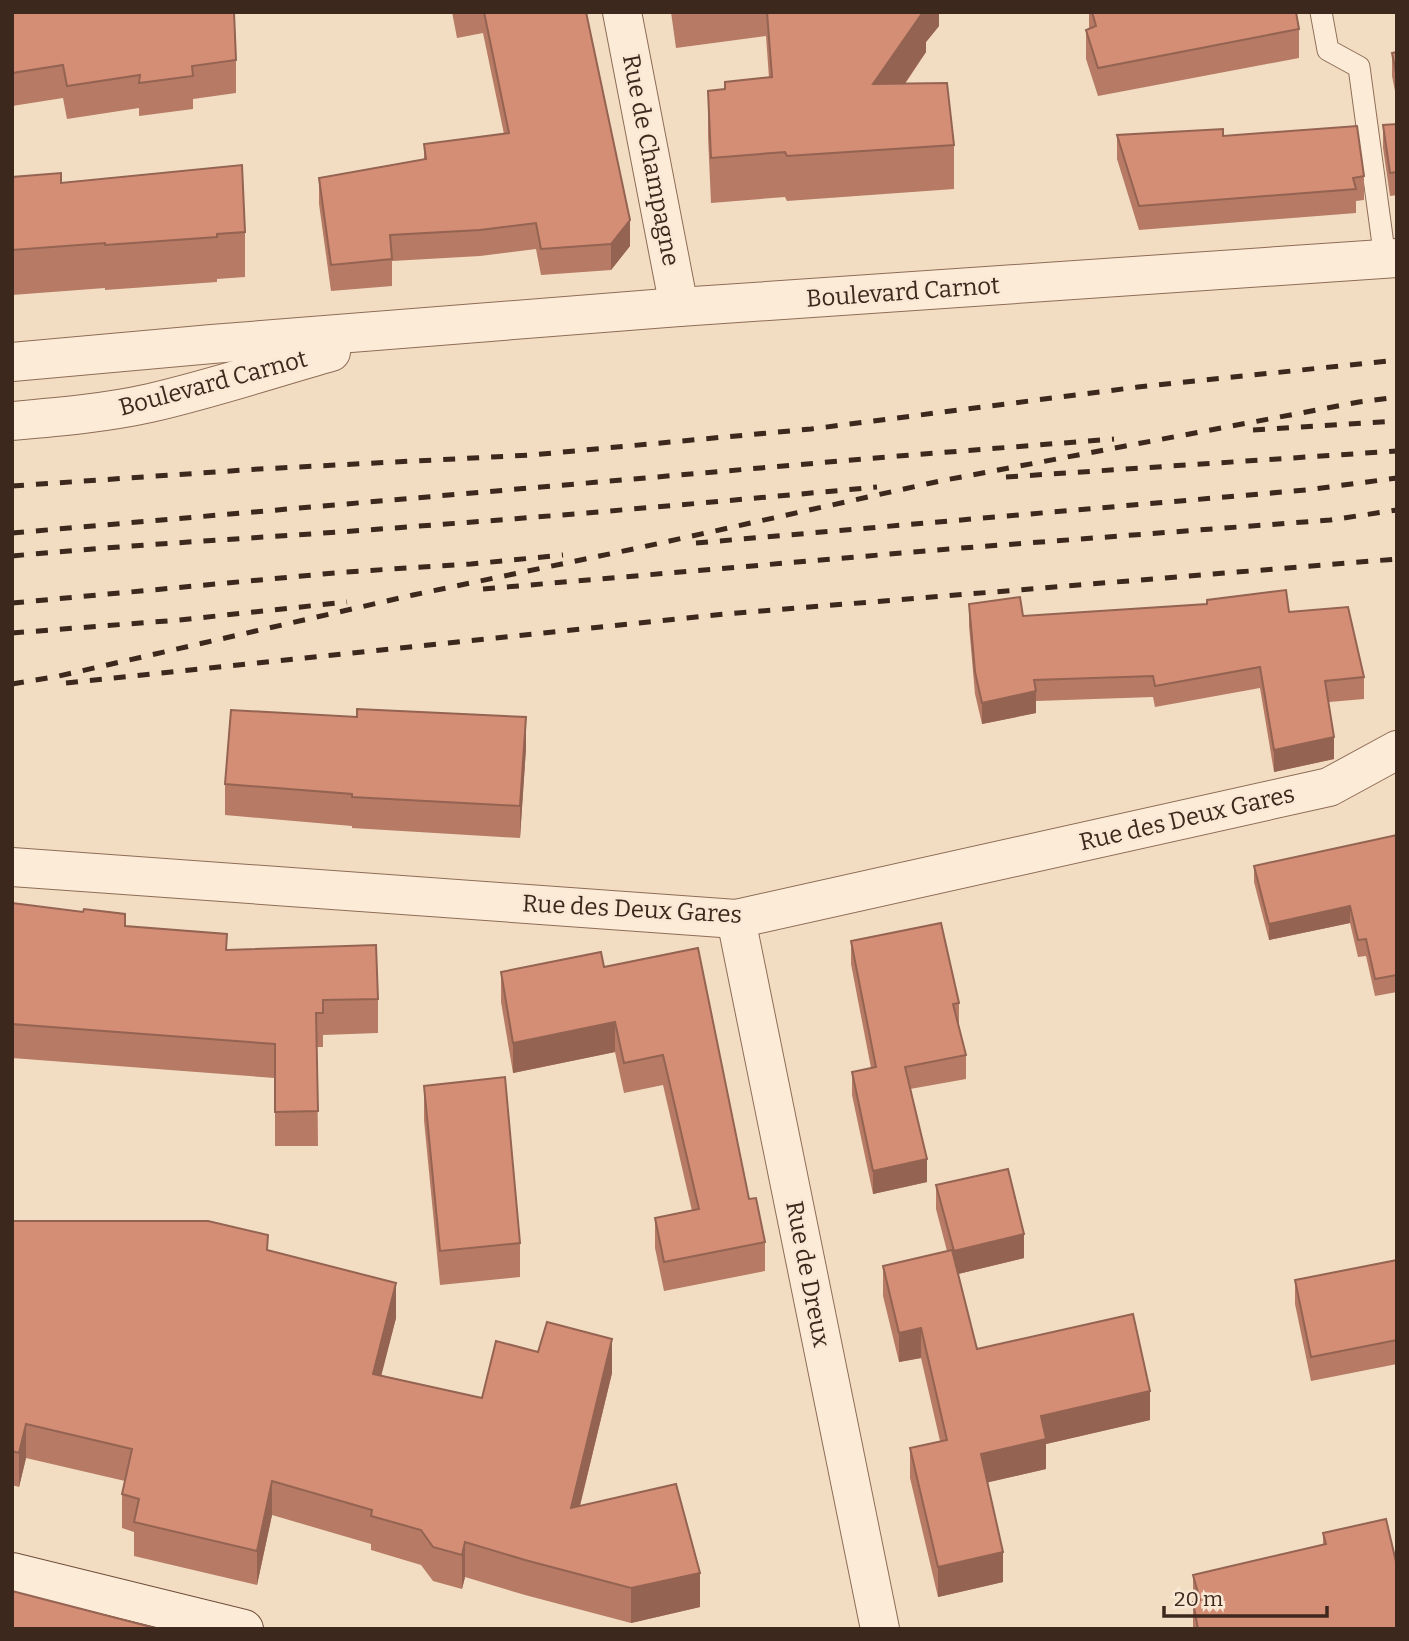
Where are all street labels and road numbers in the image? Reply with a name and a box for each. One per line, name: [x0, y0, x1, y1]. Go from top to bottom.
street label: Rue de Champagne: [617, 52, 685, 268]
street label: Boulevard Carnot: [805, 271, 1001, 313]
street label: Boulevard Carnot: [116, 344, 311, 422]
street label: Rue des Deux Gares: [1077, 780, 1297, 856]
street label: Rue des Deux Gares: [521, 889, 743, 929]
street label: Rue de Dreux: [780, 1198, 836, 1350]

